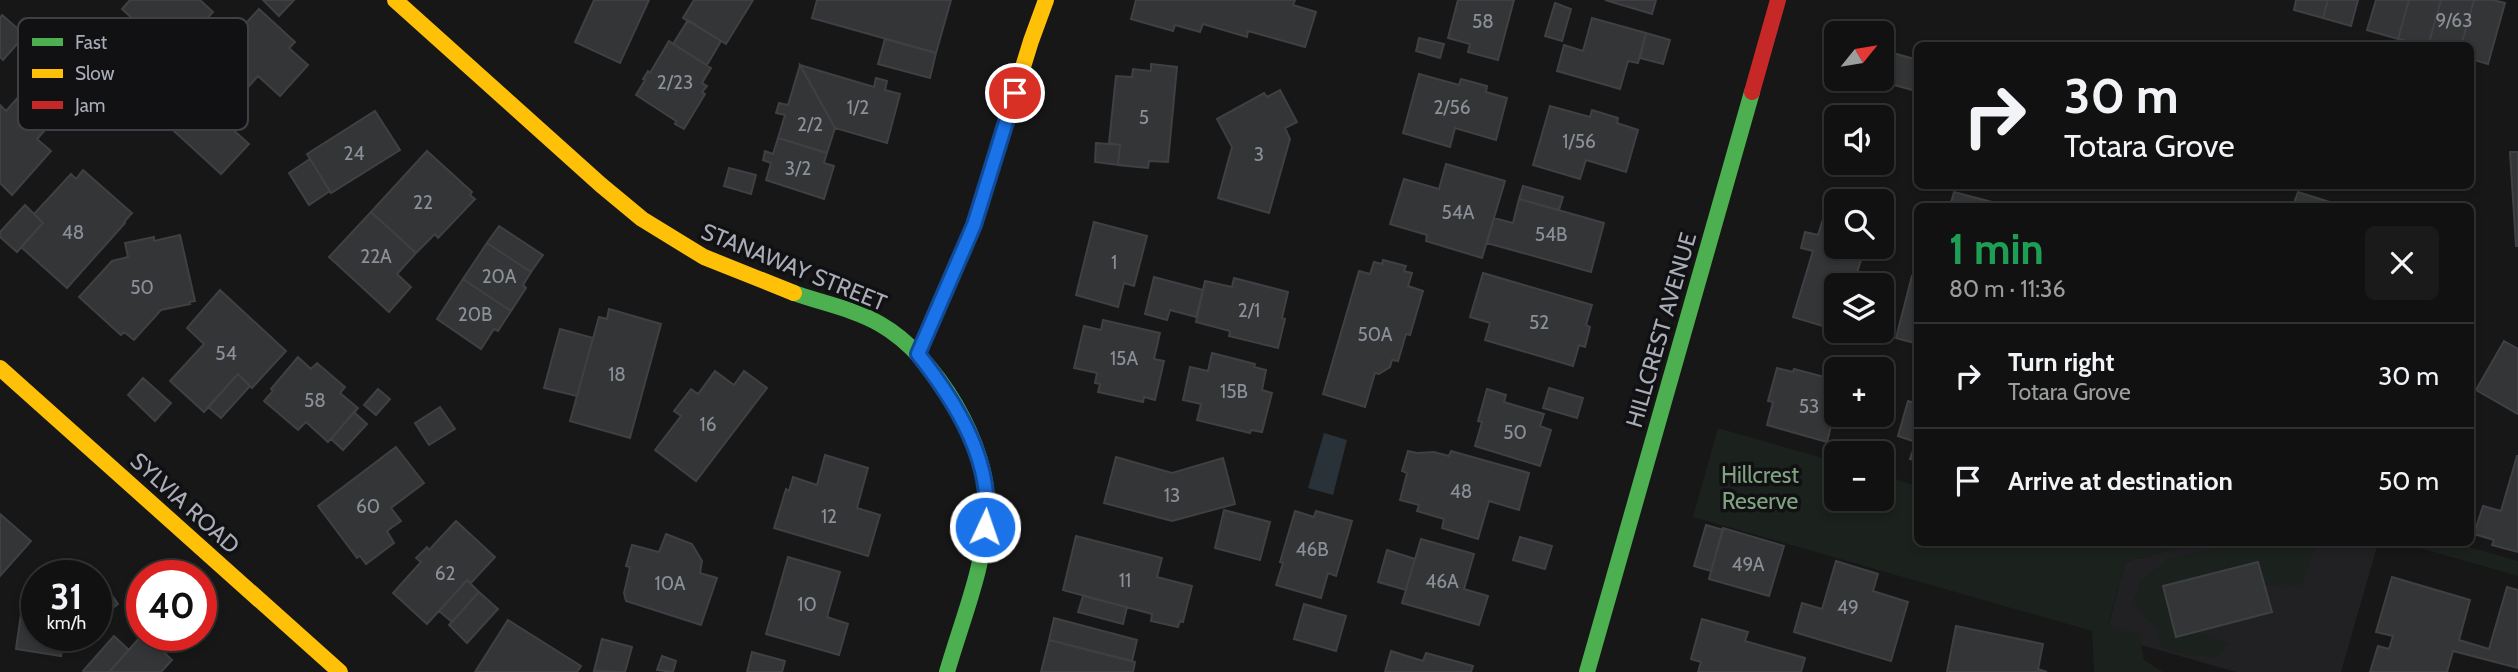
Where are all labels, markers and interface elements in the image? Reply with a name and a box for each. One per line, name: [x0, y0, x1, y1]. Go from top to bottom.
house number: 9/63: [2436, 9, 2472, 32]
house number: 58: [1472, 10, 1494, 33]
legend: [18, 18, 248, 130]
north arrow: [1824, 21, 1894, 91]
map controls: [1824, 21, 1894, 511]
text: Fast: [75, 31, 108, 54]
text: Slow: [75, 62, 115, 85]
pin: [985, 63, 1045, 123]
text: 30 m: [2064, 66, 2179, 125]
icon: right: [1949, 70, 2040, 161]
house number: 2/23: [657, 71, 693, 94]
icon: arrive: [996, 74, 1034, 112]
text: Jam: [74, 94, 105, 117]
house number: 1/2: [847, 96, 869, 119]
house number: 2/56: [1433, 96, 1471, 119]
button: sound: [1824, 105, 1894, 175]
house number: 5: [1139, 106, 1149, 129]
house number: 2/2: [797, 113, 823, 136]
text: Totara Grove: [2064, 126, 2235, 165]
house number: 1/56: [1562, 130, 1596, 153]
house number: 24: [344, 142, 364, 165]
house number: 3: [1254, 143, 1264, 166]
house number: 3/2: [785, 157, 811, 180]
button: search: [1824, 189, 1894, 259]
house number: 22: [413, 191, 433, 214]
house number: 54A: [1442, 201, 1475, 224]
street label: STANAWAY STREET: [697, 217, 891, 317]
house number: 48: [62, 221, 84, 244]
house number: 54B: [1535, 223, 1567, 246]
text: 1 min: [1949, 223, 2044, 275]
button: close: [2365, 226, 2439, 300]
street label: HILLCREST AVENUE: [1620, 229, 1702, 431]
house number: 22A: [360, 245, 392, 268]
house number: 1: [1111, 251, 1117, 274]
house number: 20A: [482, 265, 517, 288]
button: layers: [1824, 273, 1894, 343]
text: 80 m · 11:36: [1949, 275, 2065, 303]
house number: 50: [130, 276, 154, 299]
house number: 2/1: [1238, 299, 1260, 322]
house number: 20B: [458, 303, 492, 326]
house number: 52: [1529, 311, 1549, 334]
house number: 50A: [1357, 323, 1393, 346]
house number: 54: [215, 342, 237, 365]
text: Turn right: [2008, 346, 2114, 378]
house number: 15A: [1110, 347, 1138, 370]
button: +: [1824, 357, 1894, 427]
icon: right: [1949, 357, 1987, 395]
text: 30 m: [2378, 360, 2439, 392]
house number: 18: [608, 363, 626, 386]
text: Totara Grove: [2008, 378, 2131, 406]
house number: 15B: [1220, 380, 1248, 403]
house number: 58: [304, 389, 326, 412]
house number: 53: [1799, 395, 1819, 418]
house number: 16: [700, 413, 717, 436]
house number: 50: [1503, 421, 1527, 444]
button: −: [1824, 441, 1894, 511]
street label: SYLVIA ROAD: [125, 447, 245, 559]
park label: Hillcrest Reserve: [1721, 461, 1799, 515]
icon: arrive: [1949, 462, 1987, 500]
text: Arrive at destination: [2008, 465, 2233, 497]
text: 50 m: [2378, 465, 2439, 497]
house number: 48: [1450, 480, 1472, 503]
house number: 13: [1164, 484, 1180, 507]
position arrow: [948, 490, 1022, 564]
house number: 60: [356, 495, 380, 518]
house number: 12: [821, 505, 837, 528]
house number: 46B: [1295, 538, 1329, 561]
house number: 49A: [1731, 553, 1765, 576]
speed limit sign: 40: [126, 560, 217, 651]
house number: 62: [435, 562, 455, 585]
house number: 11: [1119, 569, 1131, 592]
house number: 46A: [1425, 570, 1459, 593]
house number: 10A: [655, 572, 686, 595]
text: 31: [51, 575, 82, 618]
house number: 10: [797, 593, 817, 616]
house number: 49: [1837, 596, 1859, 619]
text: km/h: [47, 612, 86, 634]

